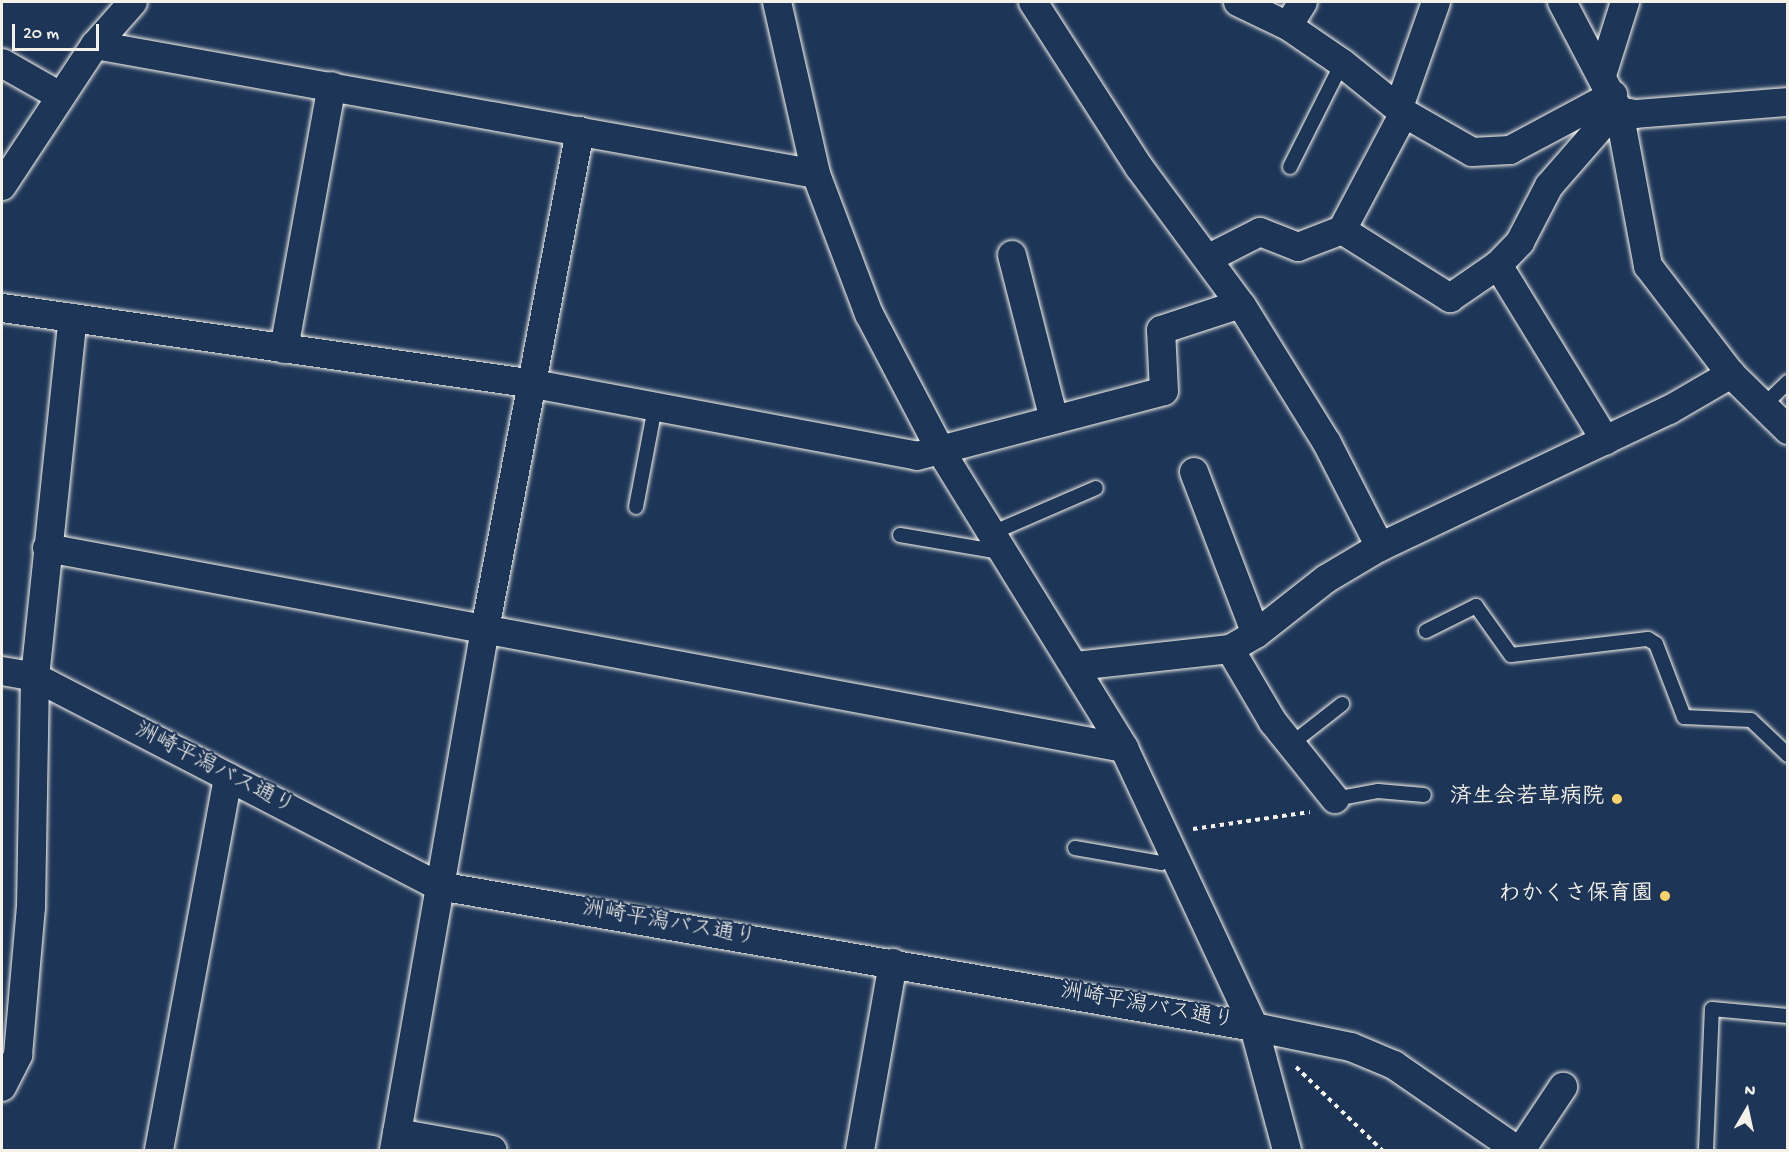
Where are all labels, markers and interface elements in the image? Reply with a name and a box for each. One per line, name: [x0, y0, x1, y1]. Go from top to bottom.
scale bar: [15, 12, 102, 50]
text: 20 m: [23, 24, 59, 45]
street label: 洲崎平潟バス通り: [130, 718, 298, 822]
place label: 済生会若草病院: [1450, 786, 1604, 812]
marker: 済生会若草病院: [1608, 790, 1626, 808]
place label: わかくさ保育園: [1499, 883, 1653, 909]
marker: わかくさ保育園: [1658, 889, 1672, 903]
street label: 洲崎平潟バス通り: [580, 897, 758, 953]
street label: 洲崎平潟バス通り: [1058, 980, 1236, 1036]
north arrow: [1717, 1080, 1777, 1140]
text: N: [1743, 1082, 1757, 1102]

